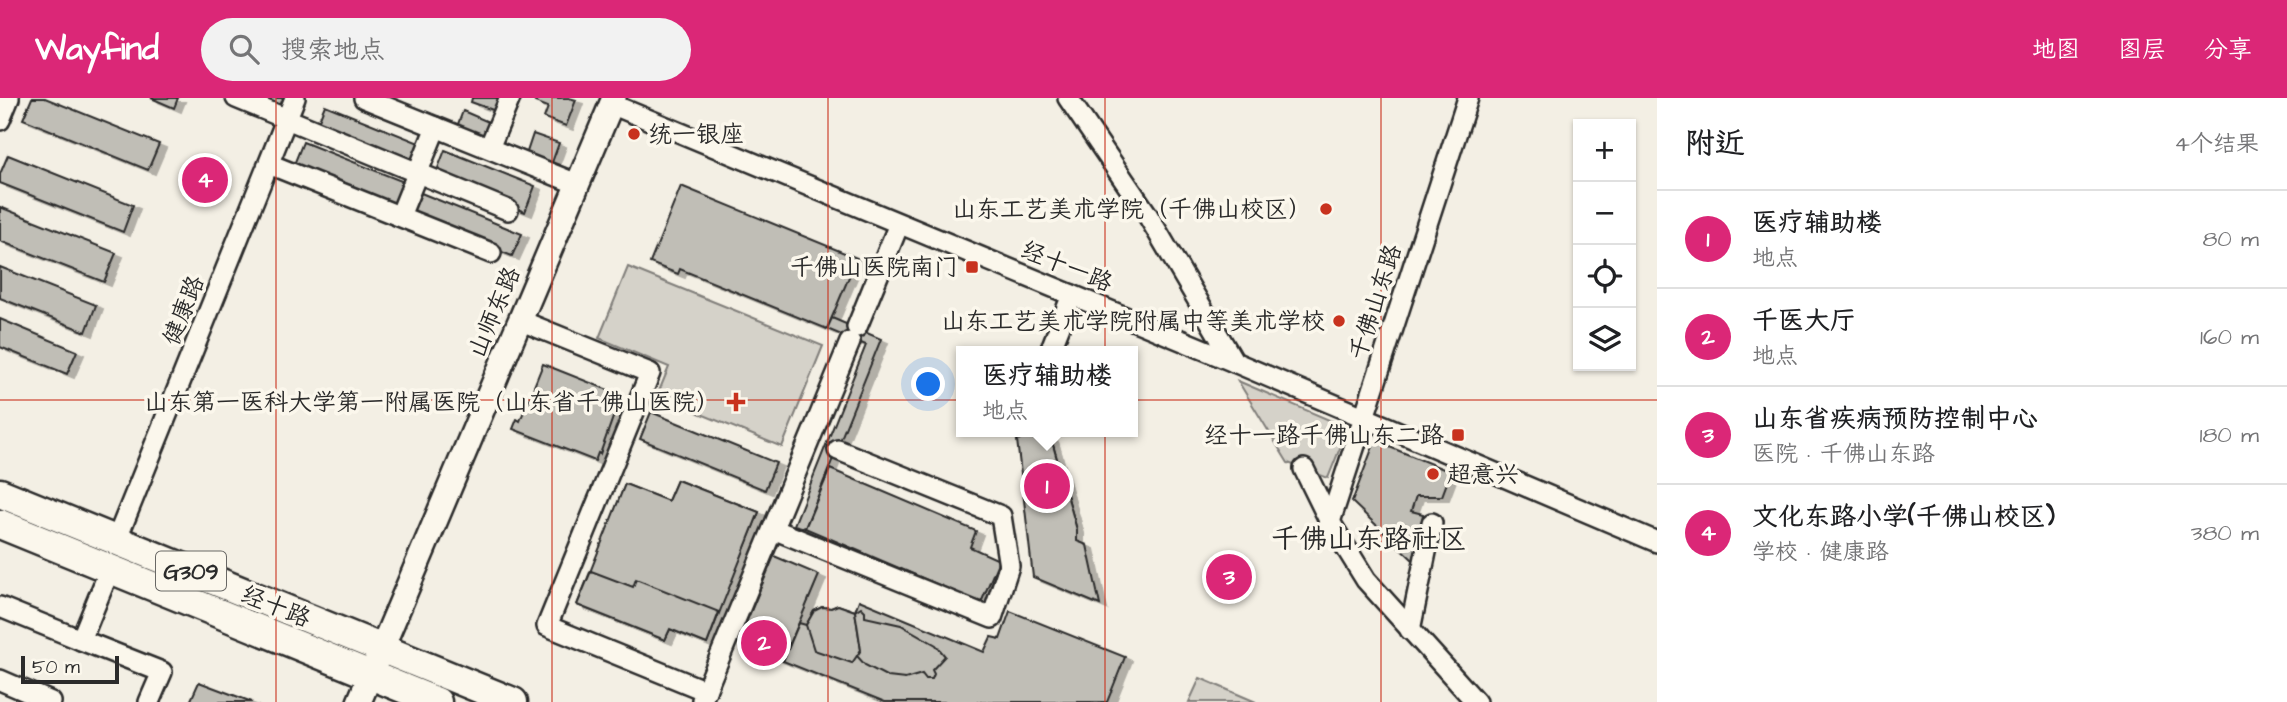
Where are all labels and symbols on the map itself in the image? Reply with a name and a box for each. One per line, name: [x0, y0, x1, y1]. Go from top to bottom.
place label: 统一银座: [648, 118, 744, 152]
marker: 统一银座: [626, 126, 642, 142]
pin: 4: [182, 154, 228, 206]
place label: 山东工艺美术学院（千佛山校区）: [952, 193, 1312, 227]
marker: 山东工艺美术学院（千佛山校区）: [1318, 201, 1334, 217]
street label: 经十一路: [1016, 233, 1117, 301]
street label: 千佛山东路: [1341, 240, 1411, 365]
place label: 千佛山医院南门: [790, 251, 958, 285]
marker: 千佛山医院南门: [964, 259, 980, 275]
street label: 山师东路: [461, 262, 529, 363]
street label: 健康路: [155, 271, 213, 350]
place label: 山东工艺美术学院附属中等美术学校: [941, 305, 1325, 339]
marker: 山东工艺美术学院附属中等美术学校: [1331, 313, 1347, 329]
your location: [911, 367, 945, 401]
place label: 山东第一医科大学第一附属医院（山东省千佛山医院）: [144, 386, 720, 420]
marker: 山东第一医科大学第一附属医院（山东省千佛山医院）: [726, 392, 746, 412]
place label: 经十一路千佛山东二路: [1204, 419, 1444, 453]
marker: 经十一路千佛山东二路: [1450, 427, 1466, 443]
place label: 超意兴: [1447, 458, 1519, 492]
pin: 1: [1024, 460, 1070, 512]
marker: 超意兴: [1425, 466, 1441, 482]
district label: 千佛山东路社区: [1271, 520, 1467, 559]
road number: G309: [156, 551, 226, 590]
pin: 3: [1206, 551, 1252, 603]
street label: 经十路: [236, 578, 315, 636]
pin: 2: [741, 617, 787, 669]
scale bar: [21, 653, 119, 685]

